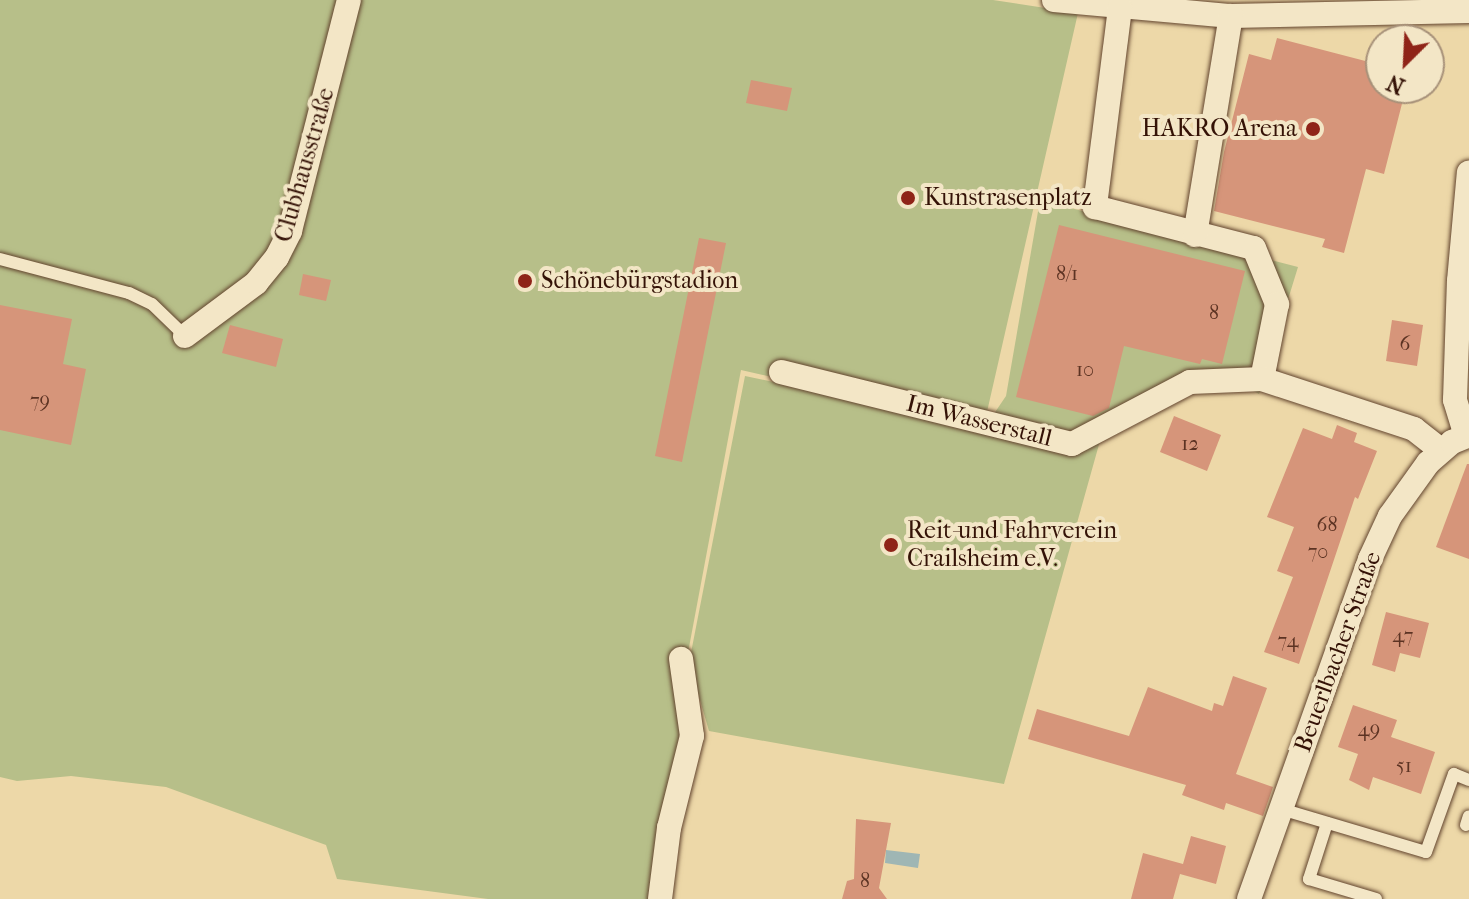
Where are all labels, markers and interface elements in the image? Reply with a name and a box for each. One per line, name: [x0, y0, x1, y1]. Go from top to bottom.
north arrow: [1365, 24, 1445, 104]
text: N: [1383, 69, 1409, 99]
street label: Clubhausstraße: [269, 85, 341, 245]
place label: HAKRO Arena: [1142, 115, 1297, 143]
marker: HAKRO Arena: [1304, 120, 1322, 138]
place label: Kunstrasenplatz: [924, 184, 1092, 212]
marker: Kunstrasenplatz: [899, 189, 917, 207]
house number: 8/1: [1056, 261, 1078, 285]
place label: Schönebürgstadion: [541, 267, 738, 295]
marker: Schönebürgstadion: [516, 272, 534, 290]
house number: 8: [1209, 300, 1219, 324]
house number: 6: [1400, 331, 1410, 355]
house number: 10: [1076, 357, 1094, 381]
house number: 79: [30, 388, 50, 412]
street label: Im Wasserstall: [903, 389, 1055, 453]
house number: 12: [1181, 431, 1199, 455]
house number: 68: [1317, 512, 1337, 536]
place label: Reit-und Fahrverein Crailsheim e.V.: [907, 517, 1117, 573]
marker: Reit-und Fahrverein Crailsheim e.V.: [882, 536, 900, 554]
house number: 70: [1308, 539, 1328, 563]
street label: Beuerlbacher Straße: [1288, 548, 1388, 756]
house number: 47: [1393, 623, 1413, 647]
house number: 74: [1278, 628, 1298, 652]
house number: 49: [1358, 717, 1380, 741]
house number: 51: [1396, 753, 1412, 777]
house number: 8: [860, 868, 870, 892]

